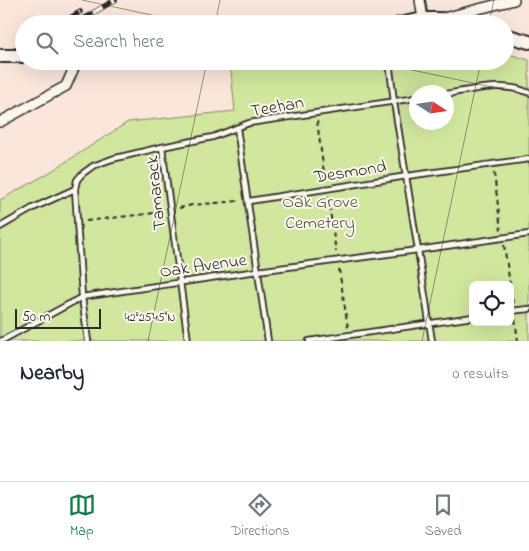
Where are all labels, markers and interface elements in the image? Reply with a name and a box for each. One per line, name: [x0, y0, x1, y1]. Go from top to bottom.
search box: [15, 15, 514, 70]
icon: search: [33, 29, 61, 57]
text: Search here: [73, 29, 164, 56]
north arrow: [409, 85, 454, 130]
street label: Teehan: [249, 90, 306, 125]
street label: Tamarack: [140, 154, 174, 231]
street label: Desmond: [311, 154, 388, 192]
park label: Oak Grove Cemetery: [282, 190, 359, 237]
street label: Oak Avenue: [158, 248, 249, 286]
map controls: [469, 281, 514, 326]
button: locate: [469, 281, 514, 326]
scale bar: [15, 306, 101, 329]
text: 50 m: [22, 307, 50, 328]
text: 42°25'45"N: [125, 309, 175, 327]
text: Nearby: [20, 359, 84, 389]
text: 0 results: [453, 362, 509, 386]
tab: Map: [68, 491, 96, 542]
tab: Directions: [231, 491, 289, 542]
tab: Saved: [425, 491, 461, 542]

